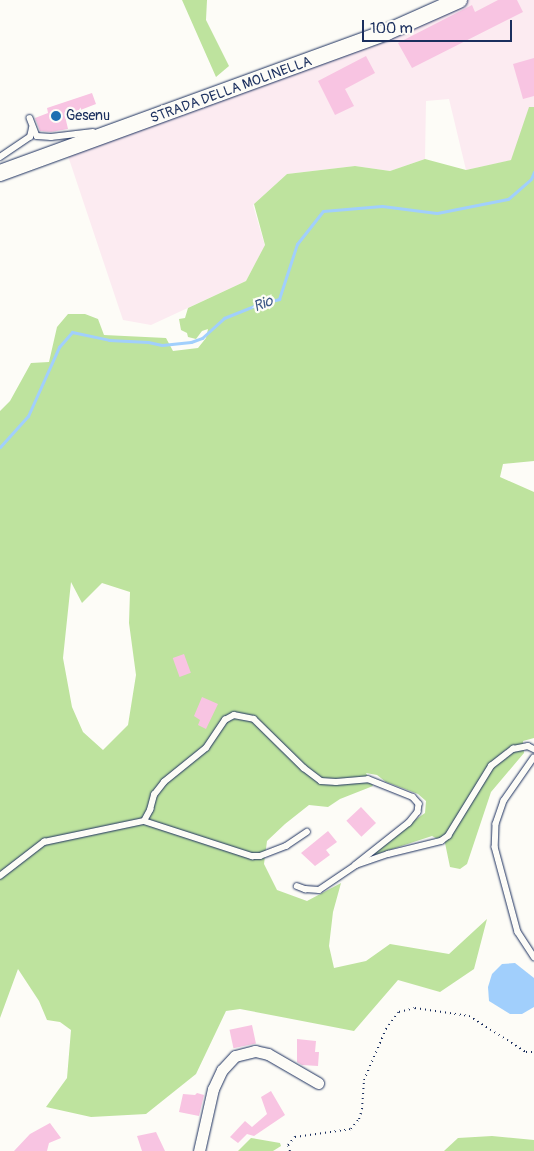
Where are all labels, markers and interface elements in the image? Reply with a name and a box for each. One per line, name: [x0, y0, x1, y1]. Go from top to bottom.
scale bar: [364, 10, 514, 42]
text: 100 m: [370, 19, 413, 38]
street label: STRADA DELLA MOLINELLA: [148, 53, 314, 127]
place label: Gesenu: [66, 108, 110, 124]
marker: Gesenu: [50, 110, 62, 122]
water label: Rio: [251, 292, 275, 316]

